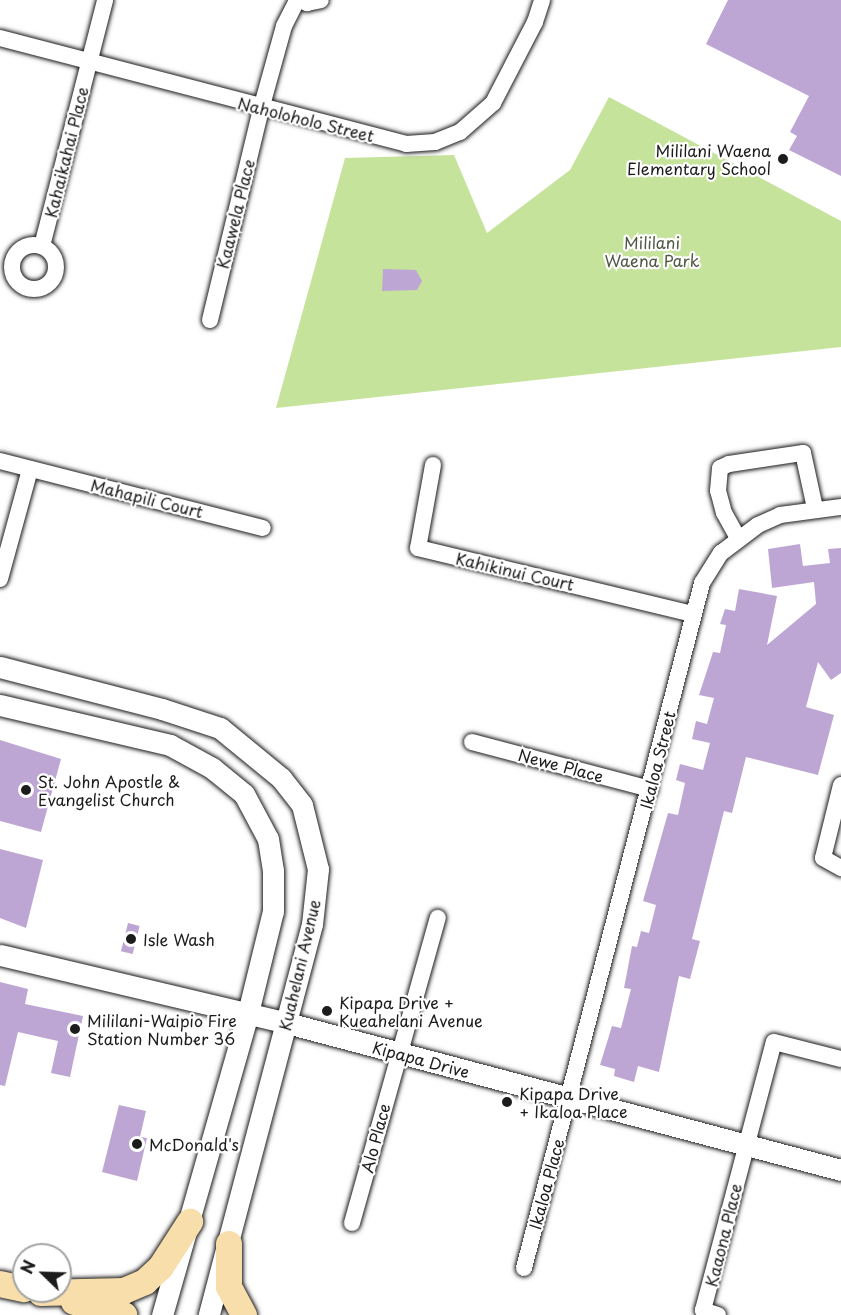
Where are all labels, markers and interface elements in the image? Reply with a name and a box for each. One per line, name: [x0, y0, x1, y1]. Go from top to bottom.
street label: Kahaikahai Place: [41, 85, 91, 219]
street label: Naholoholo Street: [236, 93, 376, 145]
place label: Mililani Waena Elementary School: [627, 140, 771, 178]
marker: Mililani Waena Elementary School: [776, 152, 790, 166]
street label: Kaawela Place: [212, 157, 258, 271]
park label: Mililani Waena Park: [605, 232, 699, 270]
street label: Mahapili Court: [88, 475, 206, 521]
street label: Kahikinui Court: [454, 548, 576, 594]
street label: Ikaloa Street: [636, 709, 678, 811]
street label: Newe Place: [516, 744, 606, 786]
place label: St. John Apostle & Evangelist Church: [38, 771, 181, 809]
marker: St. John Apostle & Evangelist Church: [19, 783, 33, 797]
street label: Kuahelani Avenue: [274, 897, 324, 1033]
place label: Isle Wash: [143, 929, 216, 949]
marker: Isle Wash: [124, 932, 138, 946]
place label: Kipapa Drive + Kueahelani Avenue: [339, 992, 484, 1030]
marker: Kipapa Drive + Kueahelani Avenue: [320, 1004, 334, 1018]
place label: Mililani-Waipio Fire Station Number 36: [87, 1010, 237, 1048]
marker: Mililani-Waipio Fire Station Number 36: [68, 1022, 82, 1036]
street label: Kipapa Drive: [370, 1037, 472, 1081]
place label: Kipapa Drive + Ikaloa Place: [519, 1083, 628, 1121]
marker: Kipapa Drive + Ikaloa Place: [500, 1095, 514, 1109]
street label: Alo Place: [356, 1101, 394, 1175]
place label: McDonald's: [149, 1134, 239, 1154]
street label: Ikaloa Place: [525, 1136, 567, 1232]
marker: McDonald's: [130, 1137, 144, 1151]
street label: Kaaona Place: [701, 1182, 745, 1288]
north arrow: [12, 1243, 72, 1303]
text: N: [14, 1256, 41, 1277]

